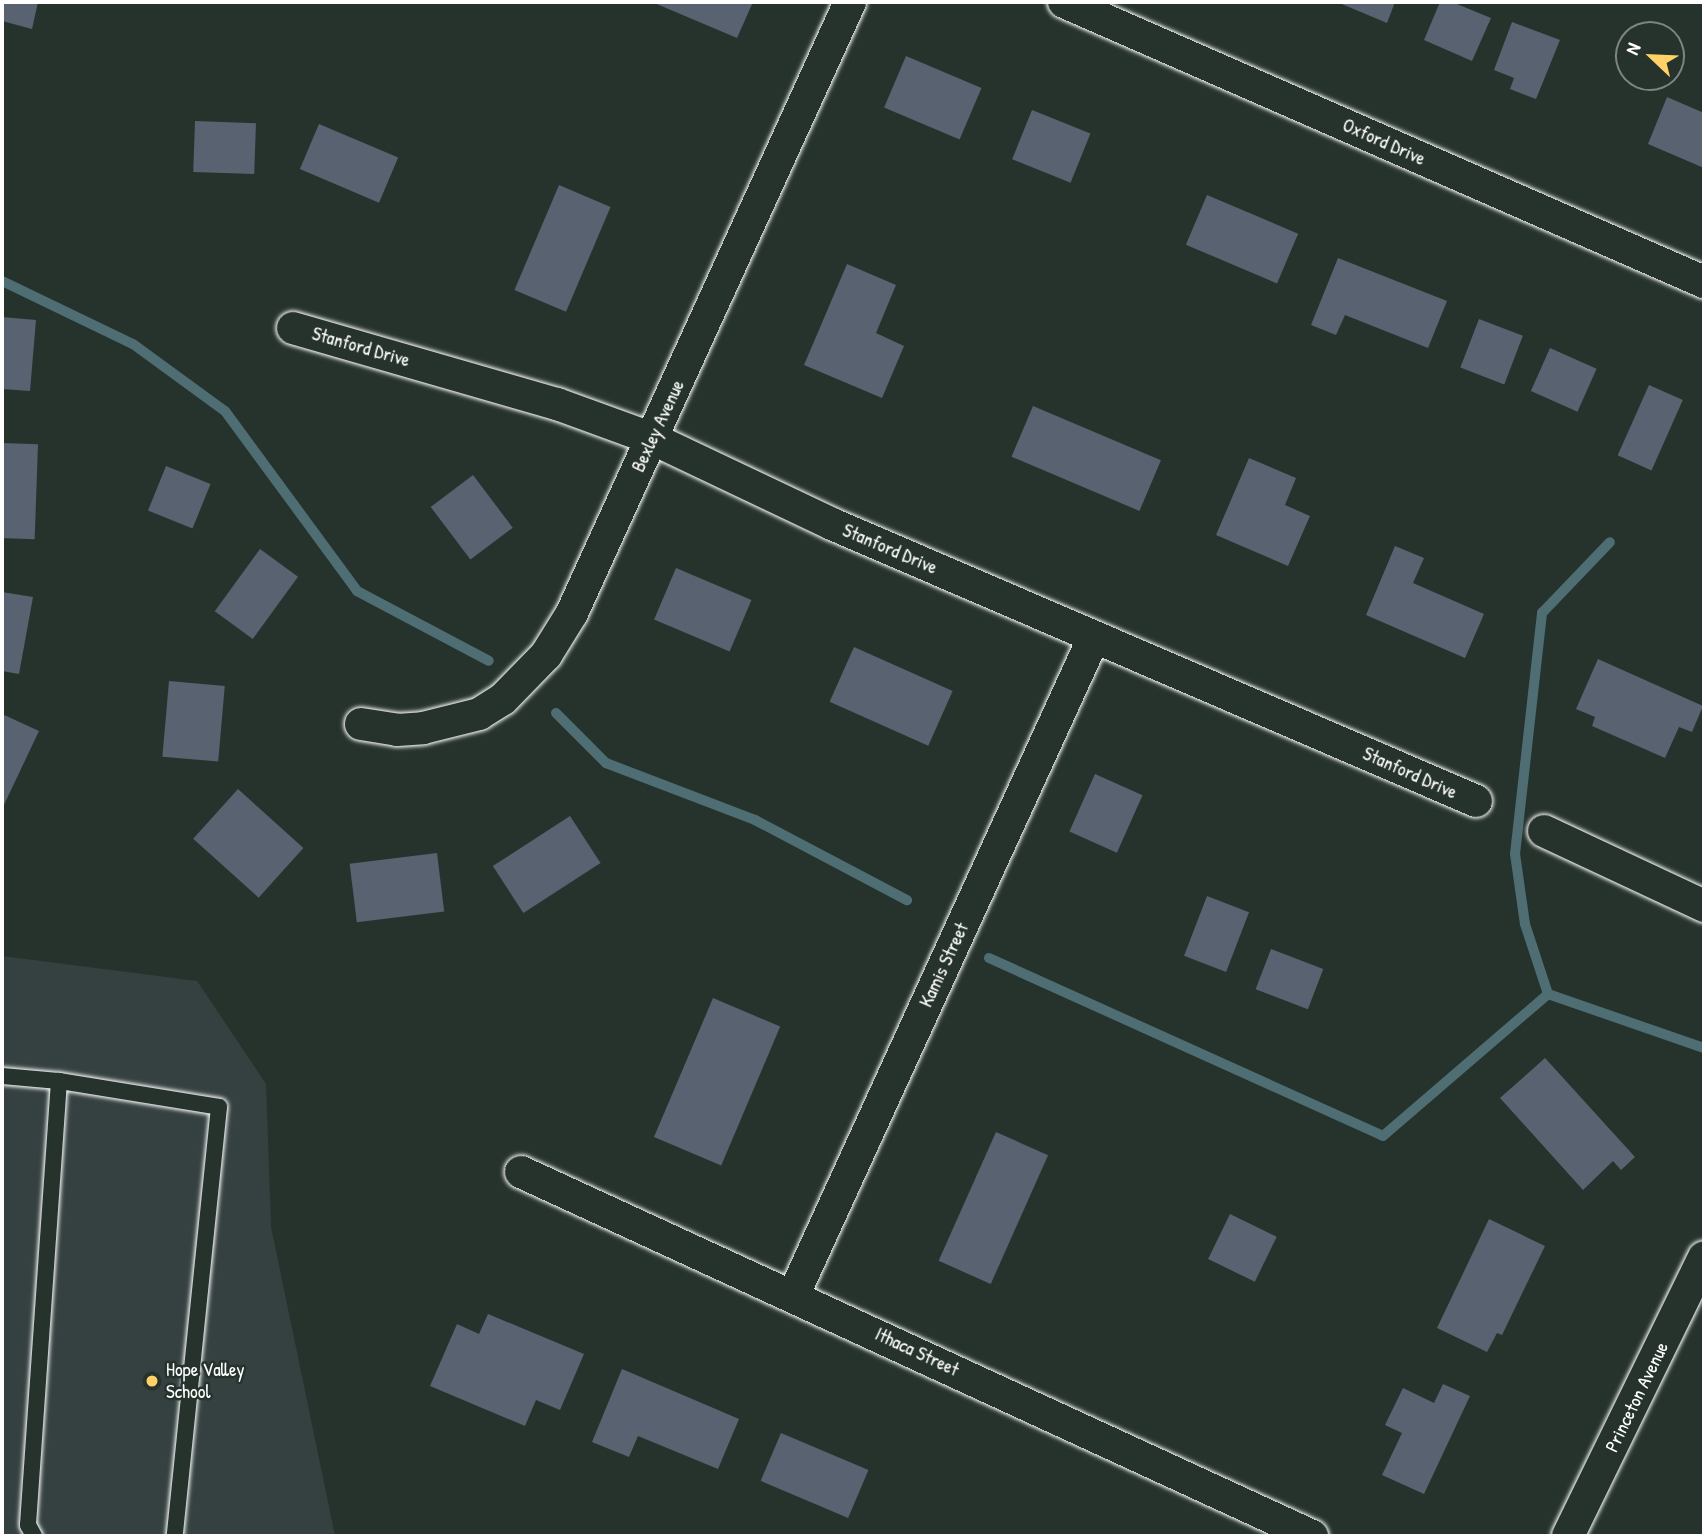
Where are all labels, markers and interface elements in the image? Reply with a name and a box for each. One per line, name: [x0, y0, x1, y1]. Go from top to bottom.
north arrow: [1615, 21, 1685, 91]
text: N: [1619, 39, 1646, 58]
street label: Oxford Drive: [1339, 114, 1429, 170]
street label: Stanford Drive: [309, 322, 413, 372]
street label: Bexley Avenue: [627, 376, 689, 476]
street label: Stanford Drive: [839, 519, 941, 579]
street label: Stanford Drive: [1359, 742, 1461, 804]
street label: Kamis Street: [915, 919, 973, 1011]
street label: Ithaca Street: [871, 1323, 963, 1381]
street label: Princeton Avenue: [1601, 1338, 1673, 1456]
place label: Hope Valley School: [166, 1359, 245, 1403]
marker: Hope Valley School: [144, 1373, 160, 1389]

